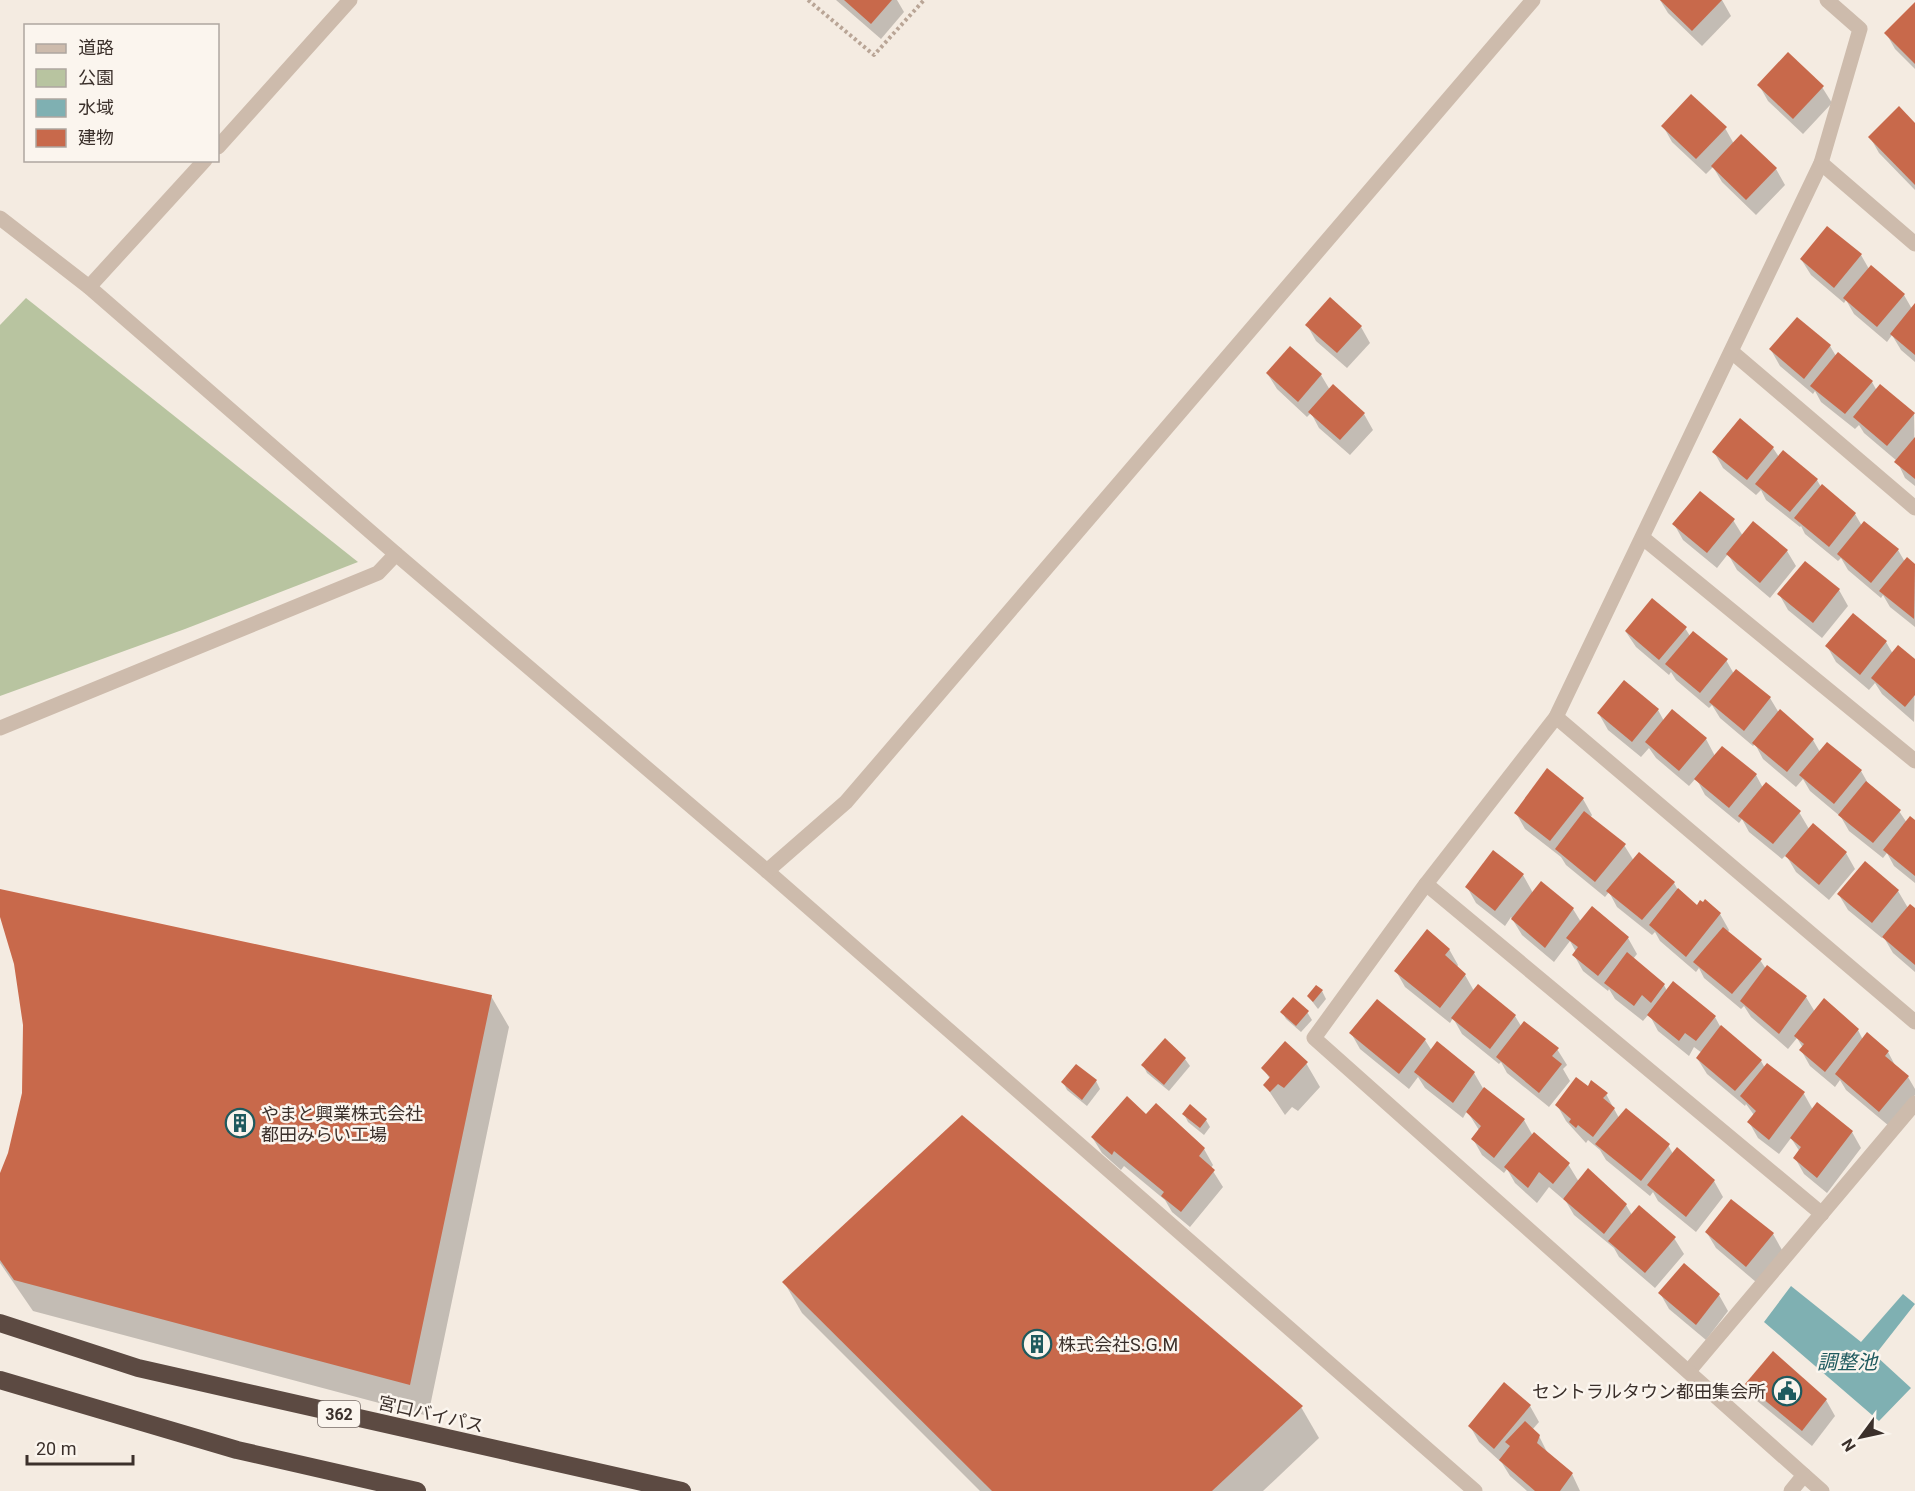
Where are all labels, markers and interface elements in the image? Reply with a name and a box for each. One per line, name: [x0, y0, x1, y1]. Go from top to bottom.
legend: [24, 24, 219, 162]
text: 道路: [78, 37, 114, 58]
text: 公園: [78, 67, 114, 88]
text: 水域: [78, 97, 114, 118]
text: 建物: [78, 127, 114, 148]
place label: やまと興業株式会社 都田みらい工場: [261, 1103, 423, 1145]
building icon: やまと興業株式会社 都田みらい工場: [224, 1107, 256, 1139]
building icon: 株式会社S.G.M: [1021, 1328, 1053, 1360]
place label: 株式会社S.G.M: [1058, 1334, 1178, 1355]
water label: 調整池: [1817, 1350, 1879, 1374]
public building icon: セントラルタウン都田集会所: [1771, 1375, 1803, 1407]
place label: セントラルタウン都田集会所: [1532, 1381, 1766, 1402]
street label: 宮口バイパス: [376, 1392, 486, 1436]
road number: 362: [318, 1401, 360, 1427]
north arrow: [1831, 1407, 1891, 1467]
scale bar: [27, 1428, 134, 1466]
text: N: [1838, 1435, 1860, 1455]
text: 20 m: [36, 1438, 76, 1459]

